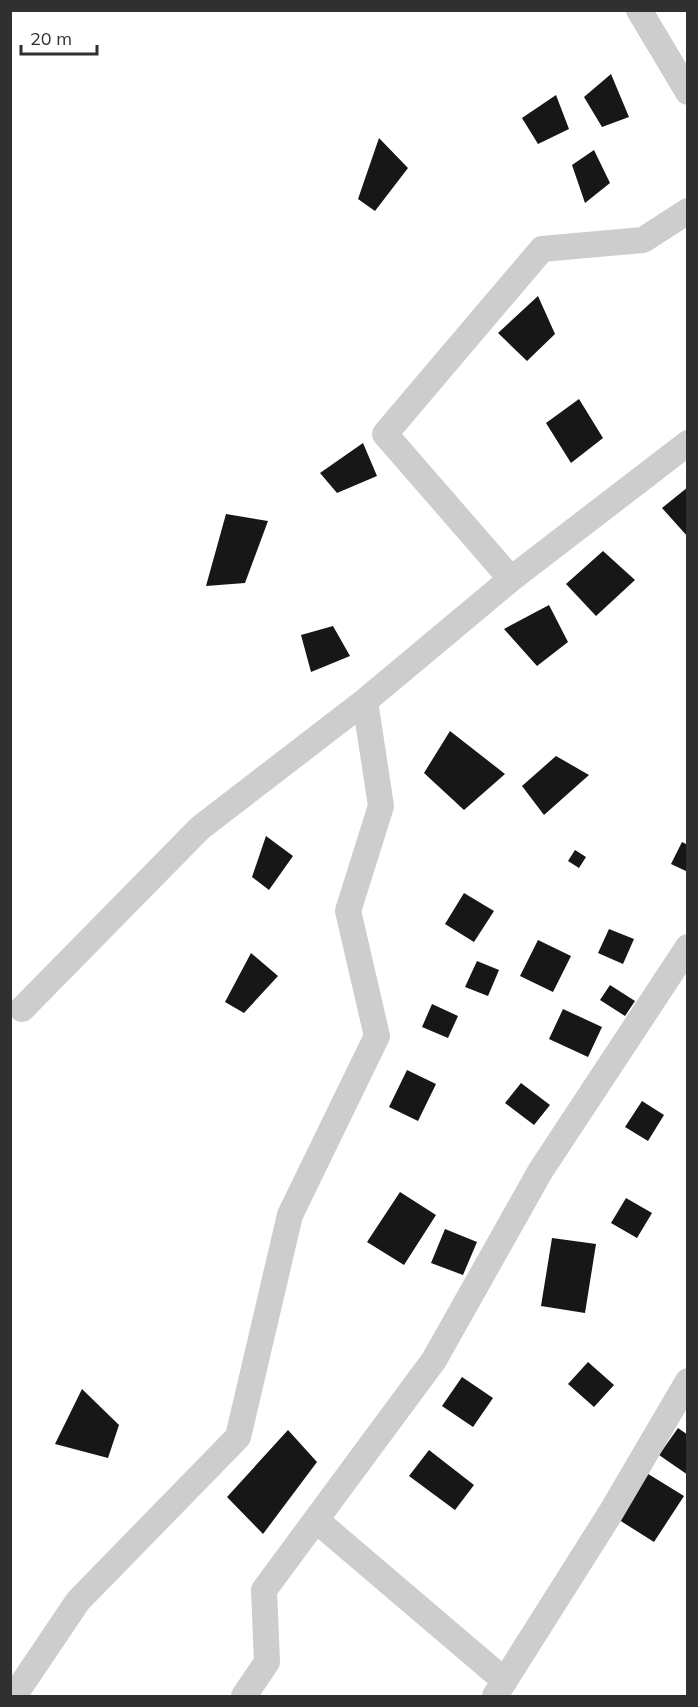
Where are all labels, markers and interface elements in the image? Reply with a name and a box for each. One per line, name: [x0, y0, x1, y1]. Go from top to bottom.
scale bar: [21, 18, 98, 56]
text: 20 m: [30, 27, 72, 50]

